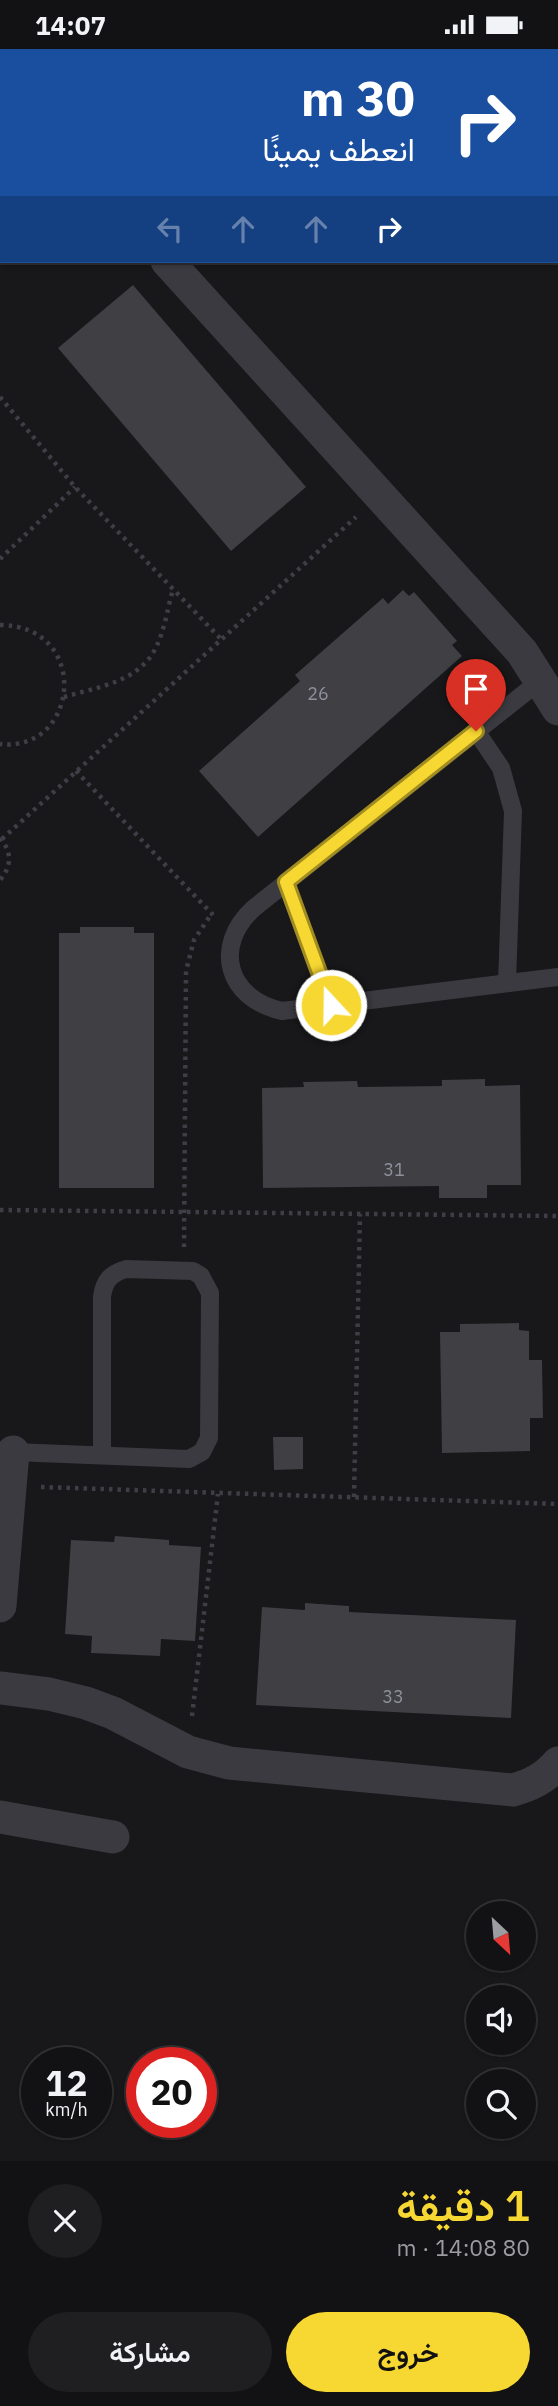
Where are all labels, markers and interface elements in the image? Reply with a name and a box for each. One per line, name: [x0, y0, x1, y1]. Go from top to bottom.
text: 14:07: [35, 8, 106, 42]
text: 30 m: [301, 66, 415, 129]
icon: right: [439, 77, 530, 168]
text: انعطف يمينًا: [262, 128, 415, 170]
icon: left: [151, 210, 189, 248]
icon: ahead: [224, 210, 262, 248]
icon: ahead: [297, 210, 335, 248]
icon: right: [370, 210, 408, 248]
pin: [446, 659, 506, 731]
icon: arrive: [457, 670, 495, 708]
house number: 26: [307, 682, 329, 705]
position arrow: [294, 968, 368, 1042]
house number: 31: [383, 1158, 405, 1181]
house number: 33: [382, 1685, 404, 1708]
north arrow: [466, 1901, 536, 1971]
map controls: [466, 1901, 536, 2139]
button: sound: [466, 1985, 536, 2055]
speed limit sign: 20: [126, 2047, 217, 2138]
text: 12: [45, 2060, 88, 2106]
button: search: [466, 2069, 536, 2139]
text: km/h: [45, 2098, 88, 2121]
text: 1 دقيقة: [396, 2178, 530, 2233]
button: close: [28, 2184, 102, 2258]
text: 80 m · 14:08: [397, 2232, 530, 2262]
button: مشاركة: [28, 2312, 272, 2392]
button: خروج: [286, 2312, 530, 2392]

